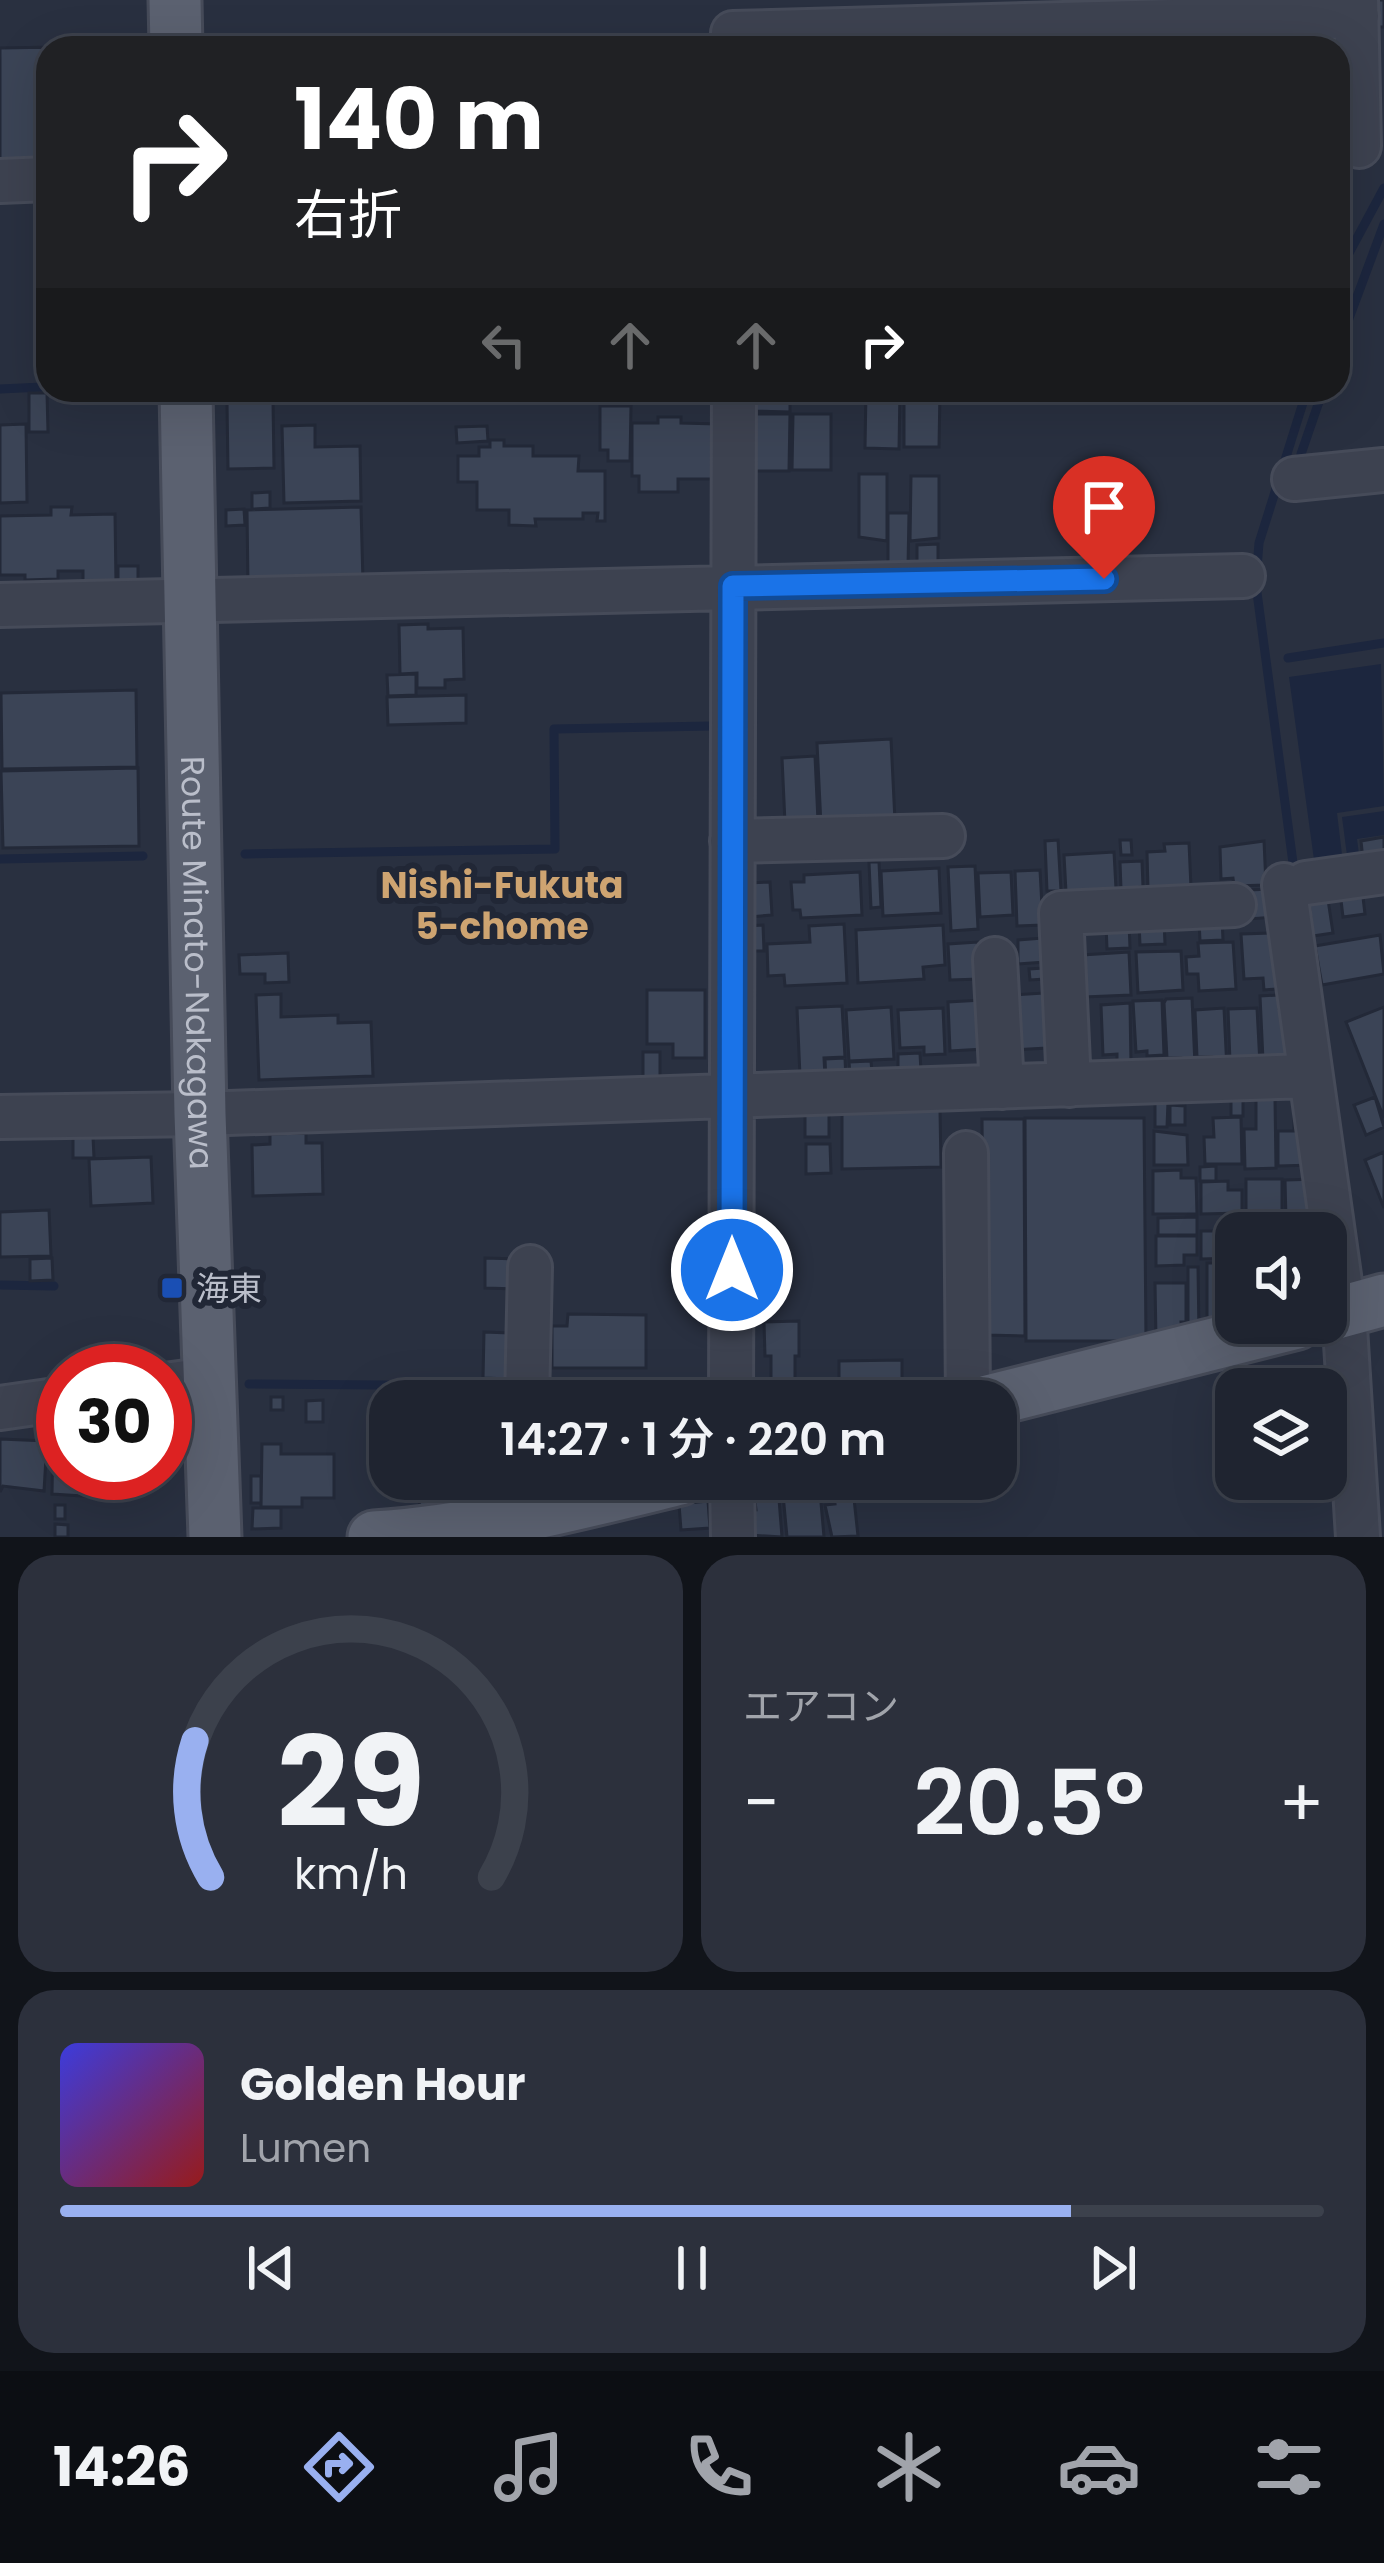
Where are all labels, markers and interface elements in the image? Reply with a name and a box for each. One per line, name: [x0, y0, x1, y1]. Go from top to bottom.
text: 140 m: [294, 61, 544, 178]
icon: right: [96, 84, 252, 240]
text: 右折: [294, 177, 402, 253]
icon: left: [471, 312, 537, 378]
icon: ahead: [597, 312, 663, 378]
icon: ahead: [723, 312, 789, 378]
icon: right: [849, 312, 915, 378]
pin: [1053, 456, 1155, 579]
icon: arrive: [1071, 474, 1137, 540]
street label: Route Minato-Nakagawa: [169, 756, 225, 1171]
district label: Nishi-Fukuta 5-chome: [380, 860, 624, 952]
position arrow: [669, 1207, 795, 1333]
map controls: [1215, 1212, 1347, 1500]
button: sound: [1215, 1212, 1347, 1344]
place label: 海東: [196, 1265, 262, 1312]
marker: 海東: [159, 1275, 185, 1301]
speed limit sign: 30: [36, 1344, 192, 1500]
button: layers: [1215, 1368, 1347, 1500]
text: 14:27 · 1 分 · 220 m: [500, 1408, 886, 1471]
text: エアコン: [743, 1679, 899, 1734]
text: 29: [276, 1695, 425, 1870]
text: 20.5°: [914, 1740, 1145, 1867]
text: −: [743, 1757, 779, 1849]
text: +: [1279, 1757, 1324, 1849]
text: km/h: [293, 1843, 408, 1903]
text: Golden Hour: [240, 2053, 526, 2116]
text: Lumen: [240, 2121, 371, 2176]
icon: previous: [238, 2235, 304, 2301]
icon: pause: [659, 2235, 725, 2301]
icon: next: [1080, 2235, 1146, 2301]
icon: directions: [297, 2425, 381, 2509]
icon: music: [487, 2425, 571, 2509]
icon: phone: [677, 2425, 761, 2509]
icon: climate: [867, 2425, 951, 2509]
icon: car: [1057, 2425, 1141, 2509]
icon: filters: [1247, 2425, 1331, 2509]
text: 14:26: [53, 2429, 190, 2505]

